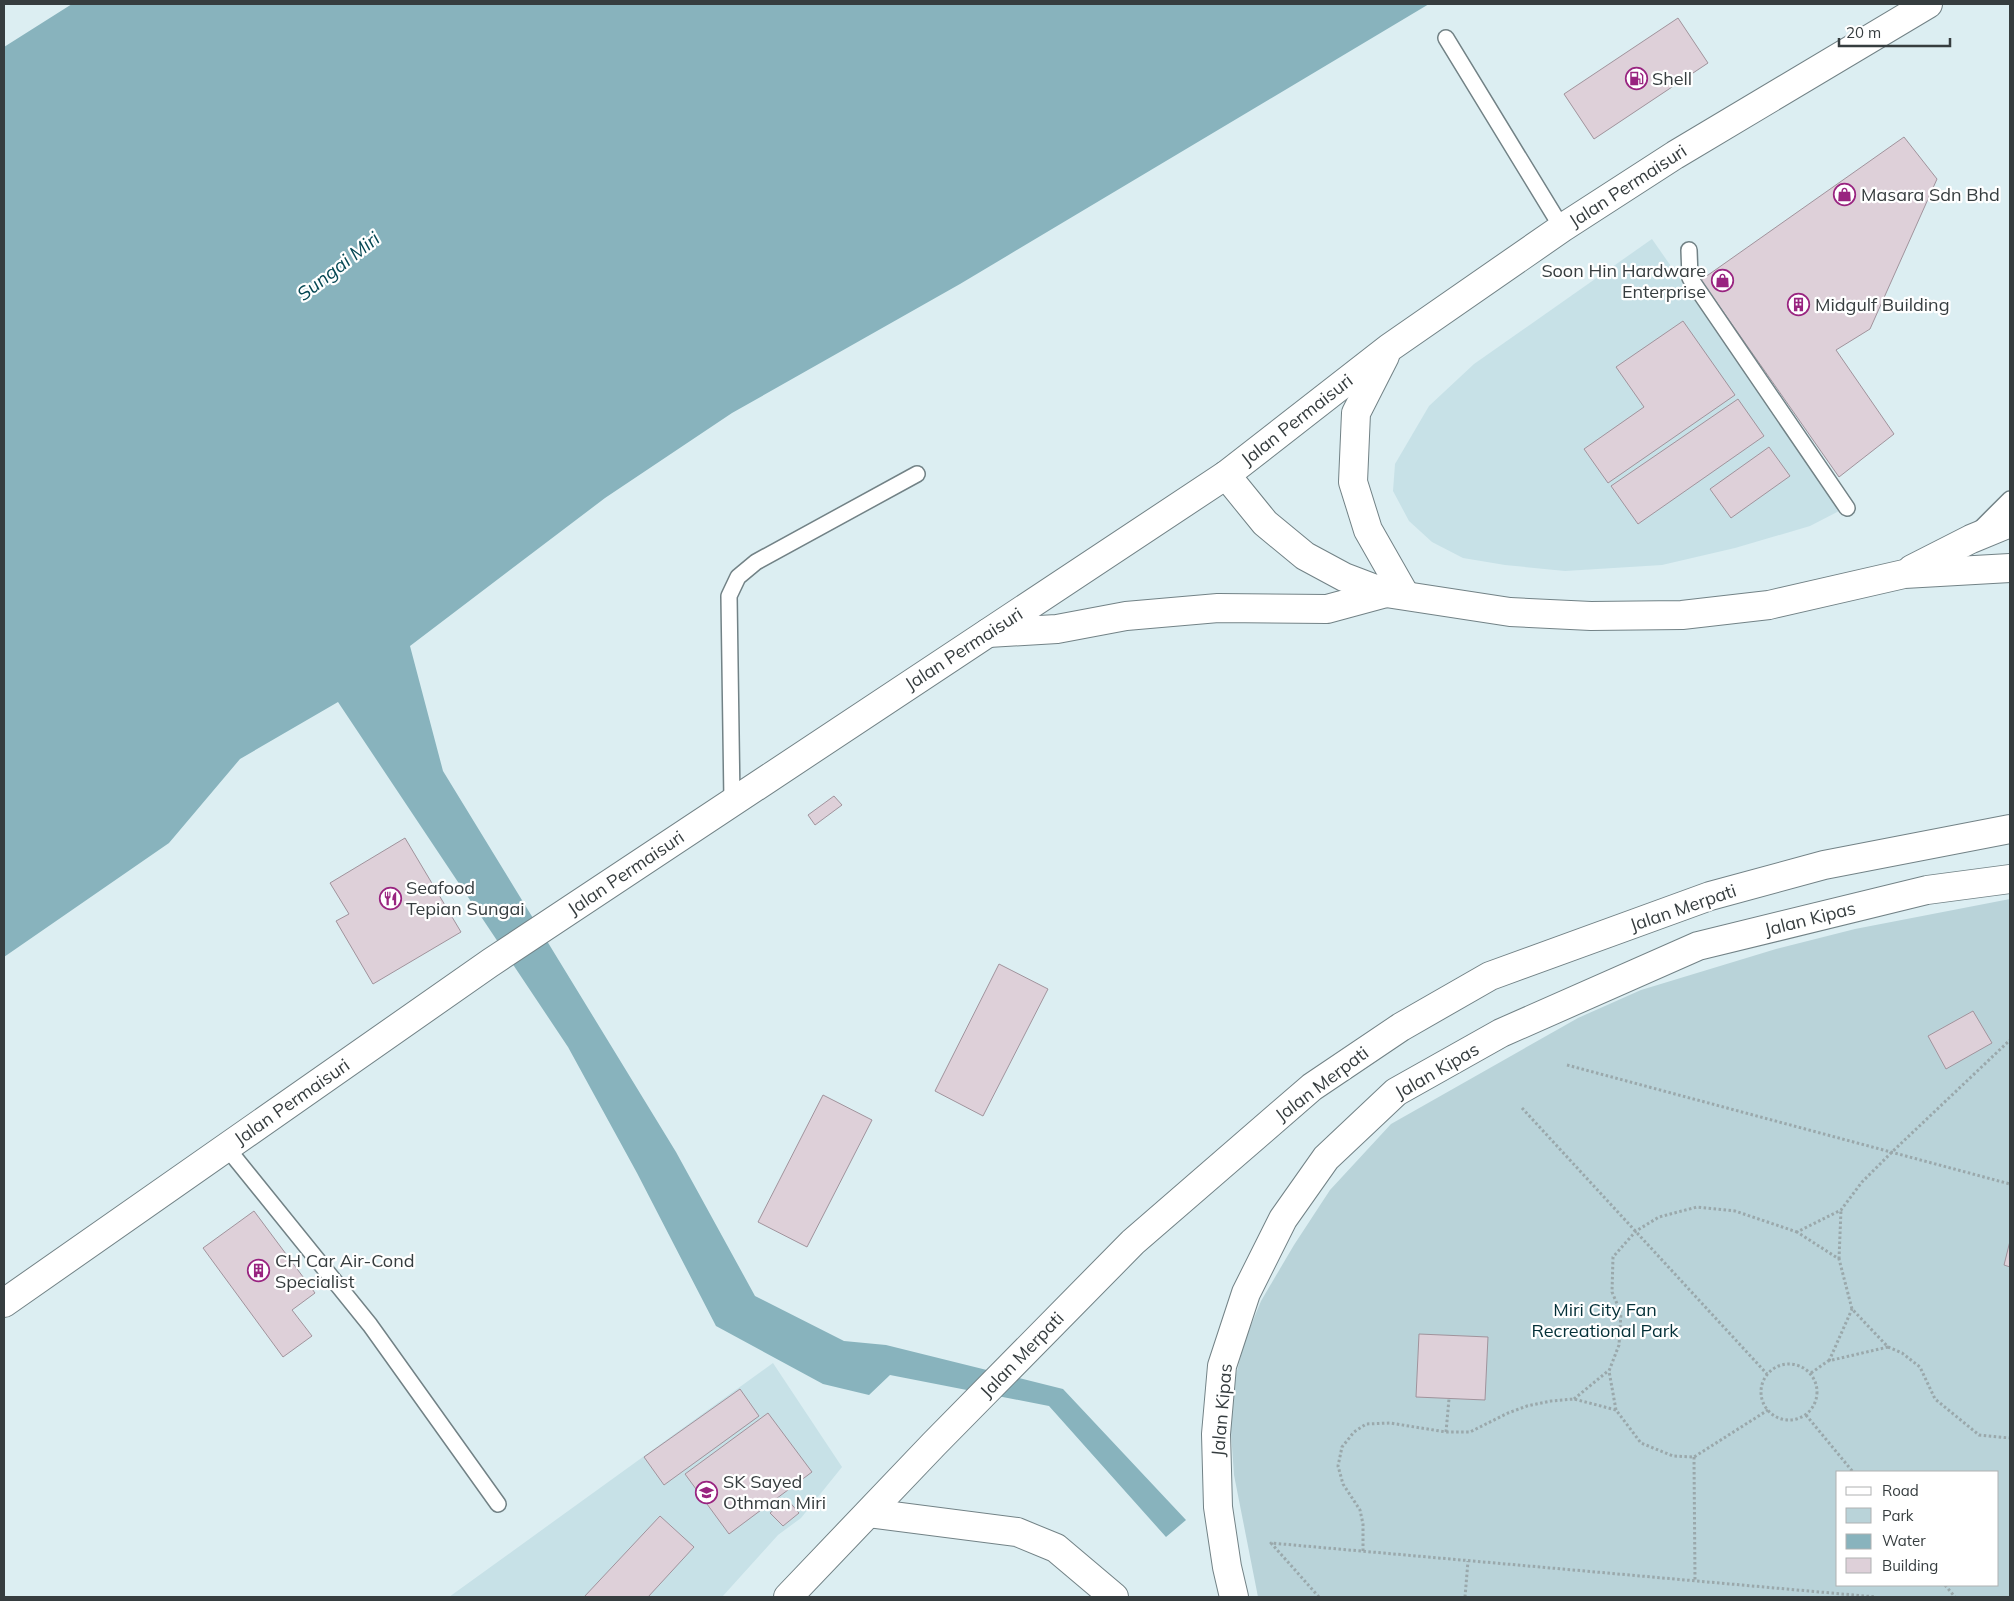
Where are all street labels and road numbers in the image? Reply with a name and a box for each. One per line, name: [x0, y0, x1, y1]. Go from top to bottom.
street label: Jalan Permaisuri: [1565, 139, 1691, 232]
street label: Jalan Permaisuri: [1236, 369, 1357, 470]
street label: Jalan Permaisuri: [901, 602, 1027, 695]
street label: Jalan Permaisuri: [563, 825, 688, 920]
street label: Jalan Merpati: [1627, 879, 1739, 936]
street label: Jalan Kipas: [1762, 896, 1858, 941]
street label: Jalan Kipas: [1391, 1037, 1483, 1104]
street label: Jalan Merpati: [1270, 1041, 1373, 1126]
street label: Jalan Permaisuri: [230, 1053, 354, 1150]
street label: Jalan Merpati: [975, 1307, 1068, 1403]
street label: Jalan Kipas: [1206, 1362, 1237, 1457]

